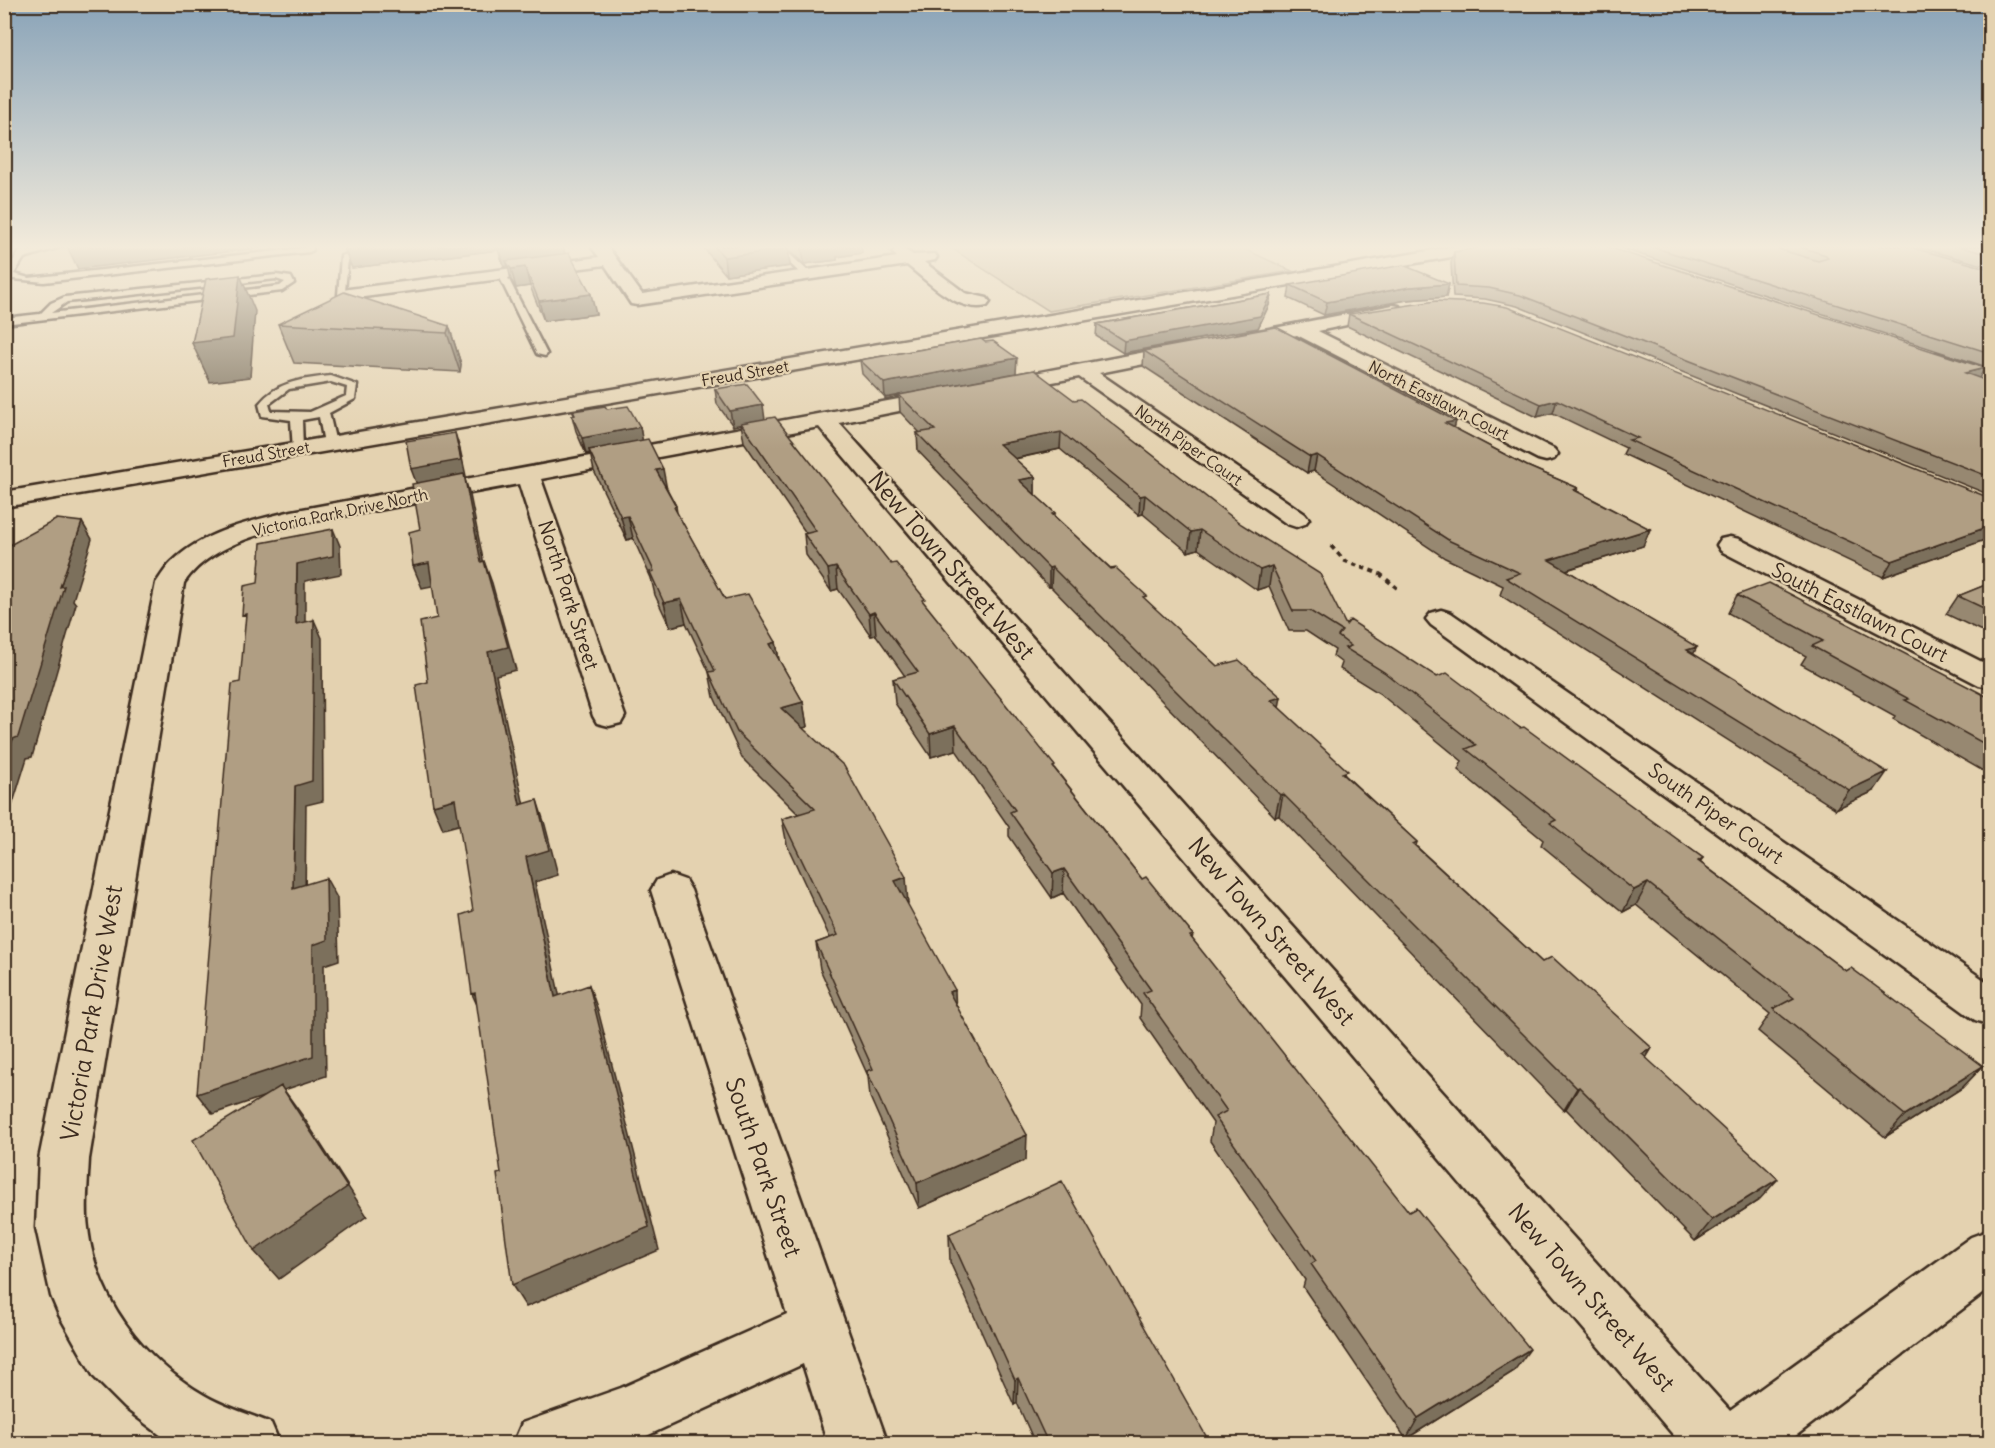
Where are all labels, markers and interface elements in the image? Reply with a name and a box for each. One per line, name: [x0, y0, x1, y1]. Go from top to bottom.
street label: Freud Street: [700, 355, 791, 391]
street label: North Eastlawn Court: [1365, 356, 1513, 444]
street label: North Piper Court: [1131, 400, 1247, 490]
street label: Freud Street: [221, 436, 312, 472]
street label: New Town Street West: [862, 465, 1042, 665]
street label: Victoria Park Drive North: [250, 484, 430, 540]
street label: North Park Street: [533, 517, 605, 673]
street label: South Eastlawn Court: [1768, 557, 1953, 667]
street label: South Piper Court: [1644, 757, 1789, 869]
street label: New Town Street West: [1182, 831, 1362, 1031]
street label: Victoria Park Drive West: [54, 883, 128, 1143]
street label: South Park Street: [719, 1073, 809, 1261]
street label: New Town Street West: [1502, 1197, 1682, 1397]

